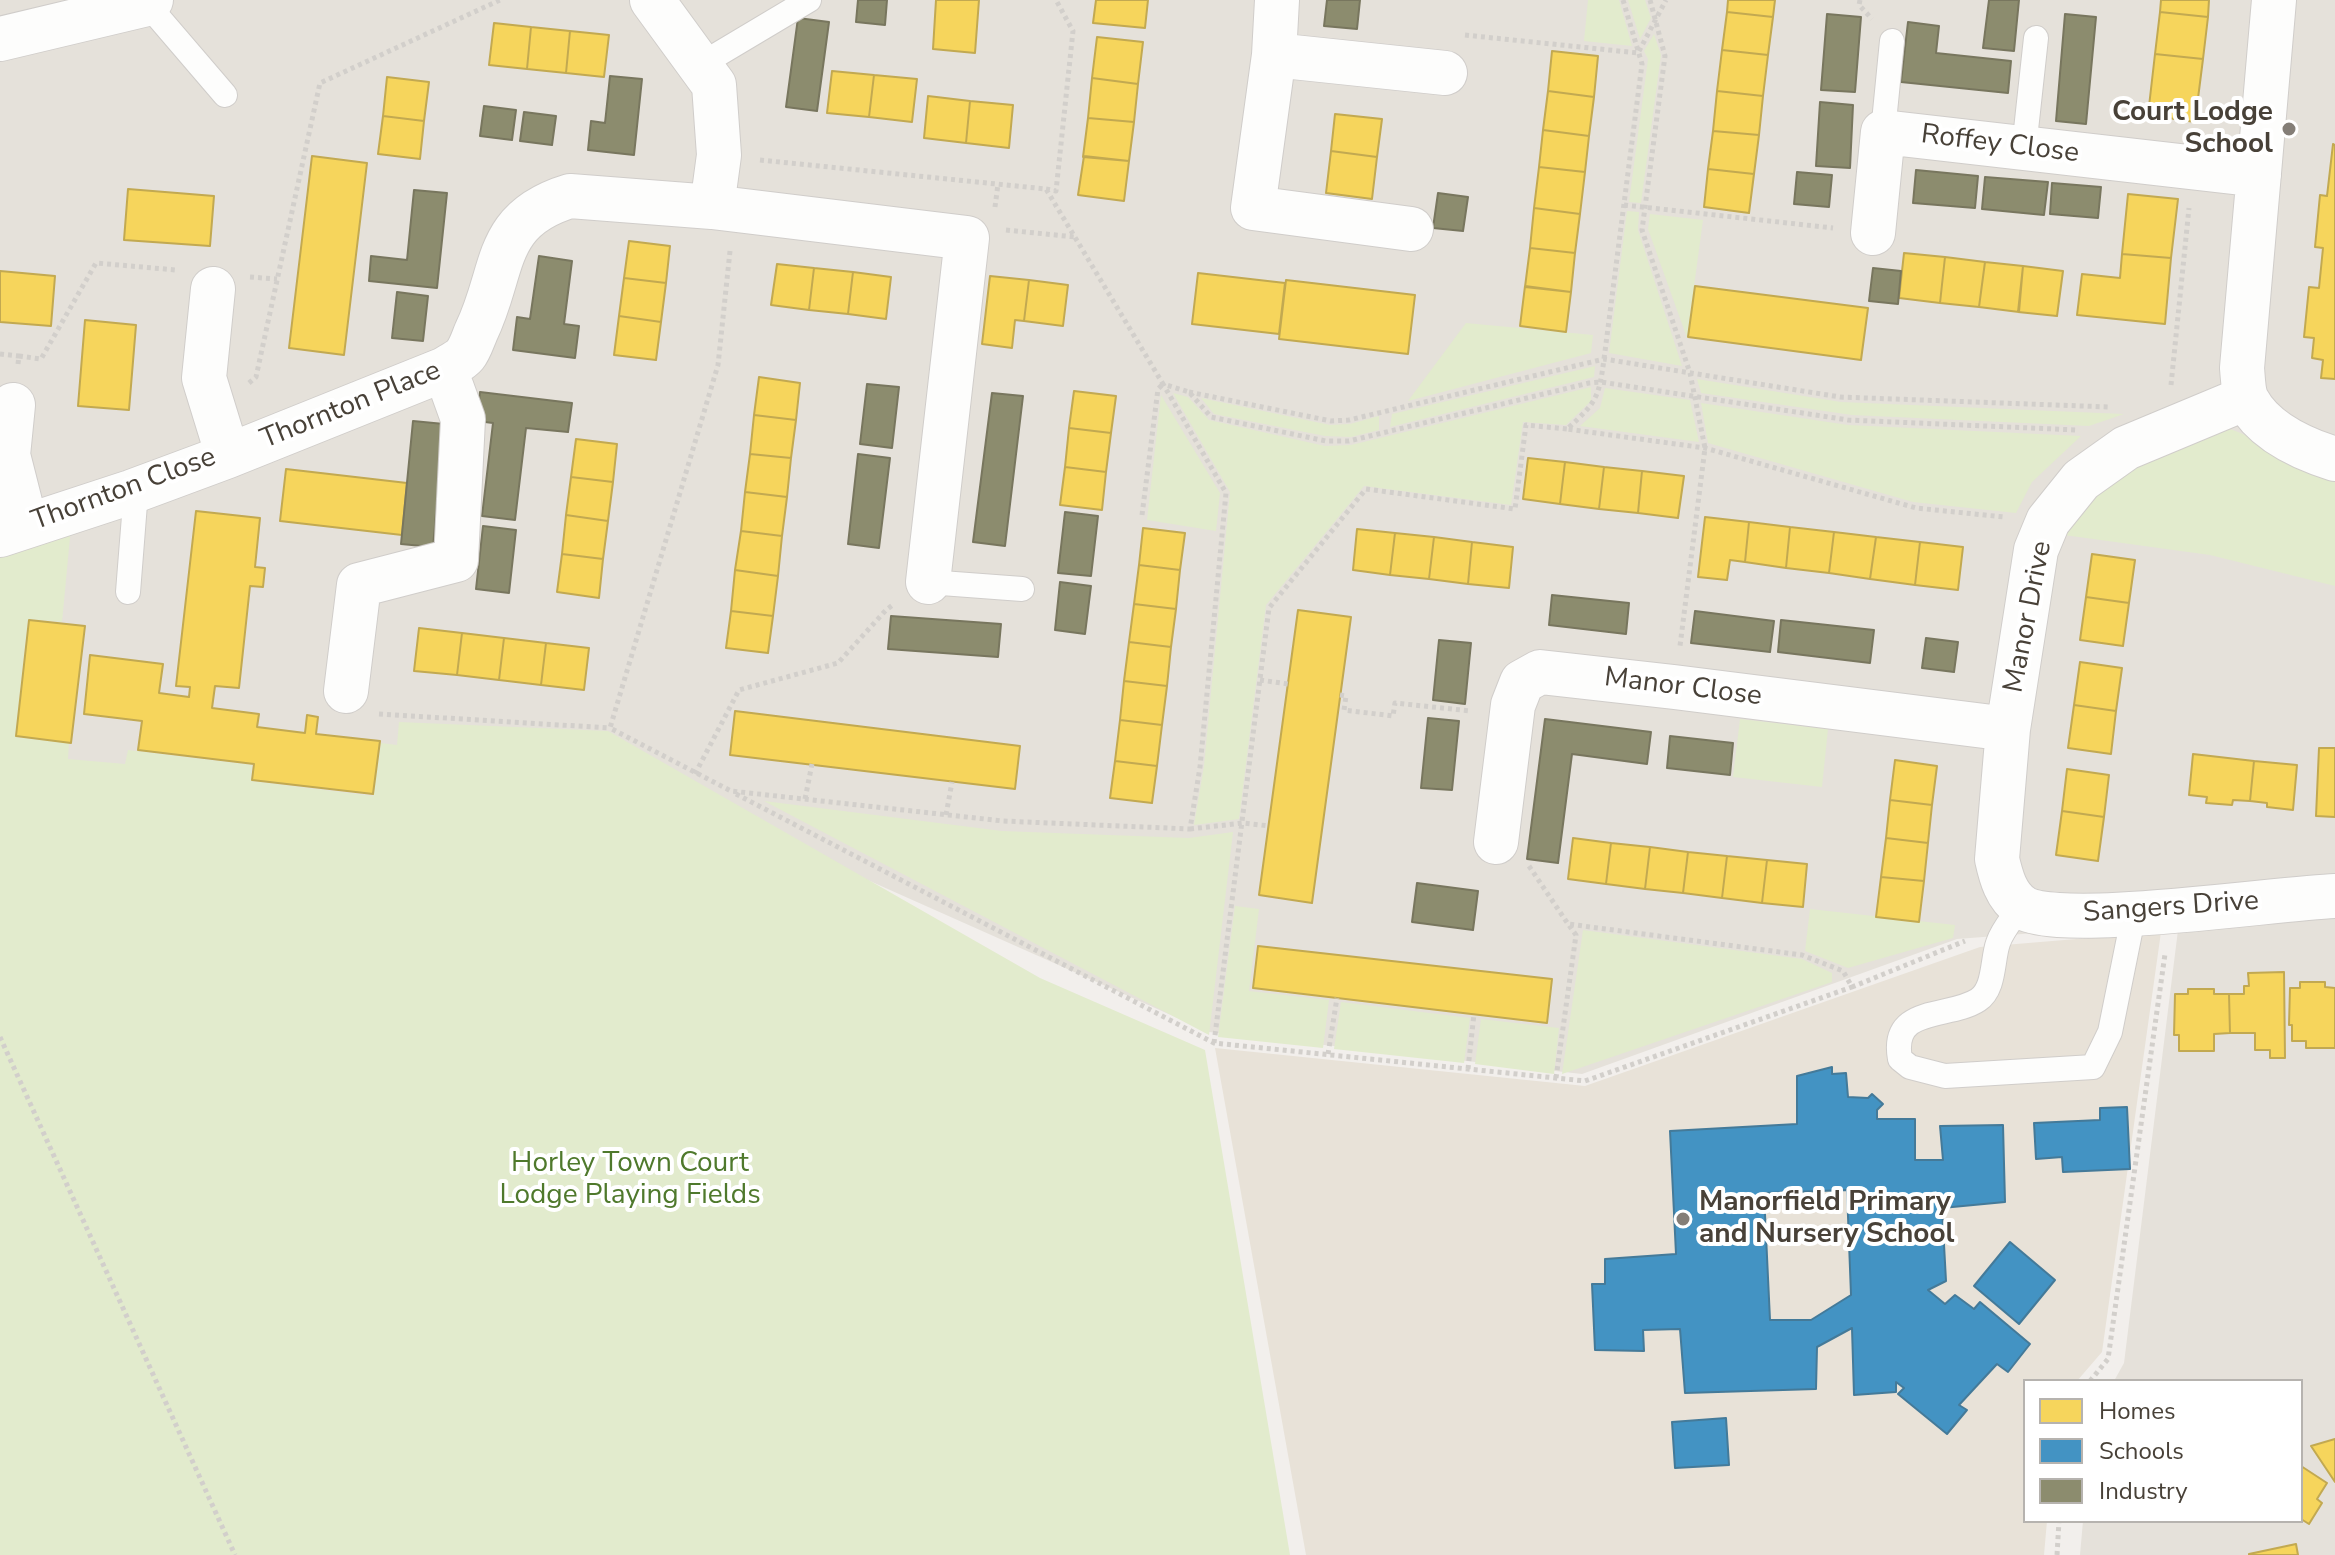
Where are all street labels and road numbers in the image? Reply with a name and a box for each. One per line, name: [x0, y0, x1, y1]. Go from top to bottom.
street label: Roffey Close: [1919, 119, 2081, 171]
street label: Thornton Place: [256, 355, 446, 457]
street label: Thornton Close: [27, 441, 221, 539]
street label: Manor Drive: [1998, 538, 2060, 696]
street label: Manor Close: [1602, 662, 1764, 714]
street label: Sangers Drive: [2082, 885, 2260, 931]

